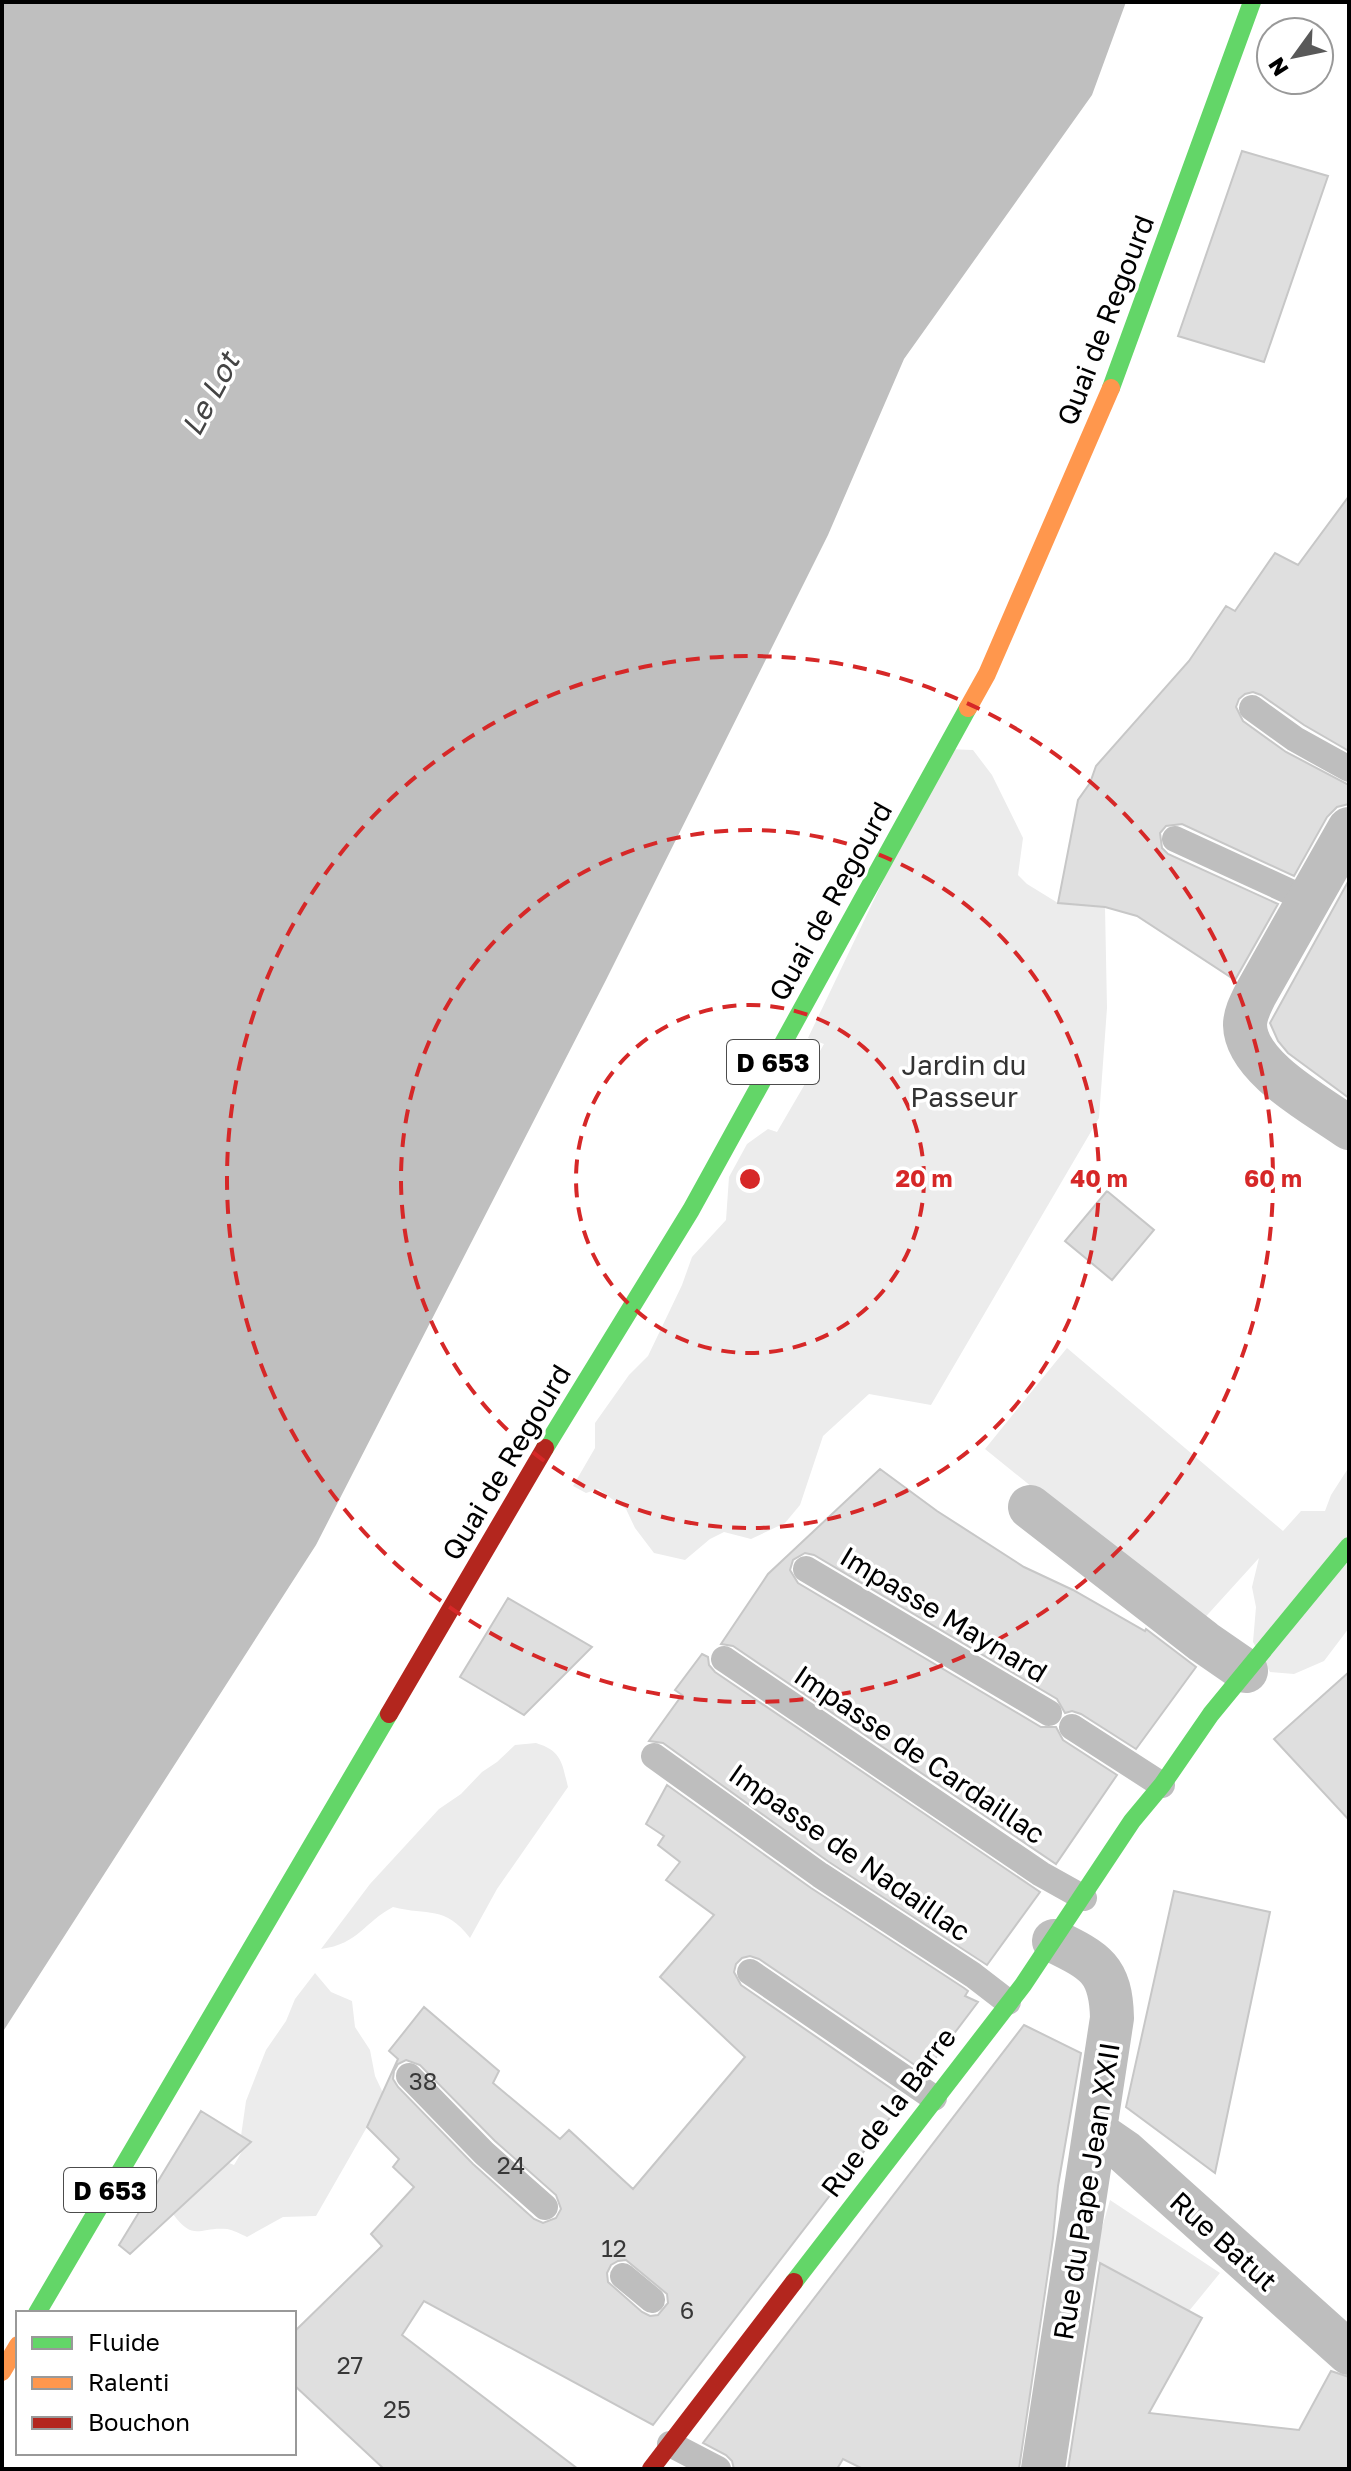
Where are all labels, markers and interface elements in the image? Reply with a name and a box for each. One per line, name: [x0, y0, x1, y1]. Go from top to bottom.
north arrow: [1255, 16, 1335, 96]
text: N: [1262, 53, 1294, 82]
street label: Quai de Regourd: [1050, 210, 1160, 430]
water label: Le Lot: [173, 344, 248, 442]
street label: Quai de Regourd: [762, 796, 898, 1006]
road number: D 653: [727, 1040, 819, 1084]
park label: Jardin du Passeur: [901, 1048, 1027, 1113]
text: 20 m: [895, 1163, 953, 1192]
text: 40 m: [1070, 1163, 1128, 1192]
text: 60 m: [1244, 1163, 1302, 1192]
centre of rings: [736, 1165, 764, 1193]
street label: Quai de Regourd: [435, 1358, 577, 1566]
street label: Impasse Maynard: [835, 1539, 1053, 1689]
street label: Impasse de Cardaillac: [788, 1658, 1052, 1850]
street label: Impasse de Nadaillac: [723, 1756, 977, 1948]
street label: Rue de la Barre: [814, 2021, 962, 2203]
street label: Rue du Pape Jean XXII: [1046, 2040, 1126, 2342]
house number: 38: [409, 2066, 437, 2095]
house number: 24: [497, 2150, 525, 2179]
road number: D 653: [64, 2168, 156, 2212]
street label: Rue Batut: [1164, 2184, 1284, 2298]
house number: 12: [601, 2233, 627, 2262]
house number: 6: [680, 2295, 694, 2324]
legend: [16, 2311, 296, 2455]
text: Fluide: [88, 2327, 160, 2356]
house number: 27: [337, 2350, 363, 2379]
text: Ralenti: [88, 2367, 170, 2396]
house number: 25: [383, 2394, 411, 2423]
text: Bouchon: [88, 2407, 190, 2436]

